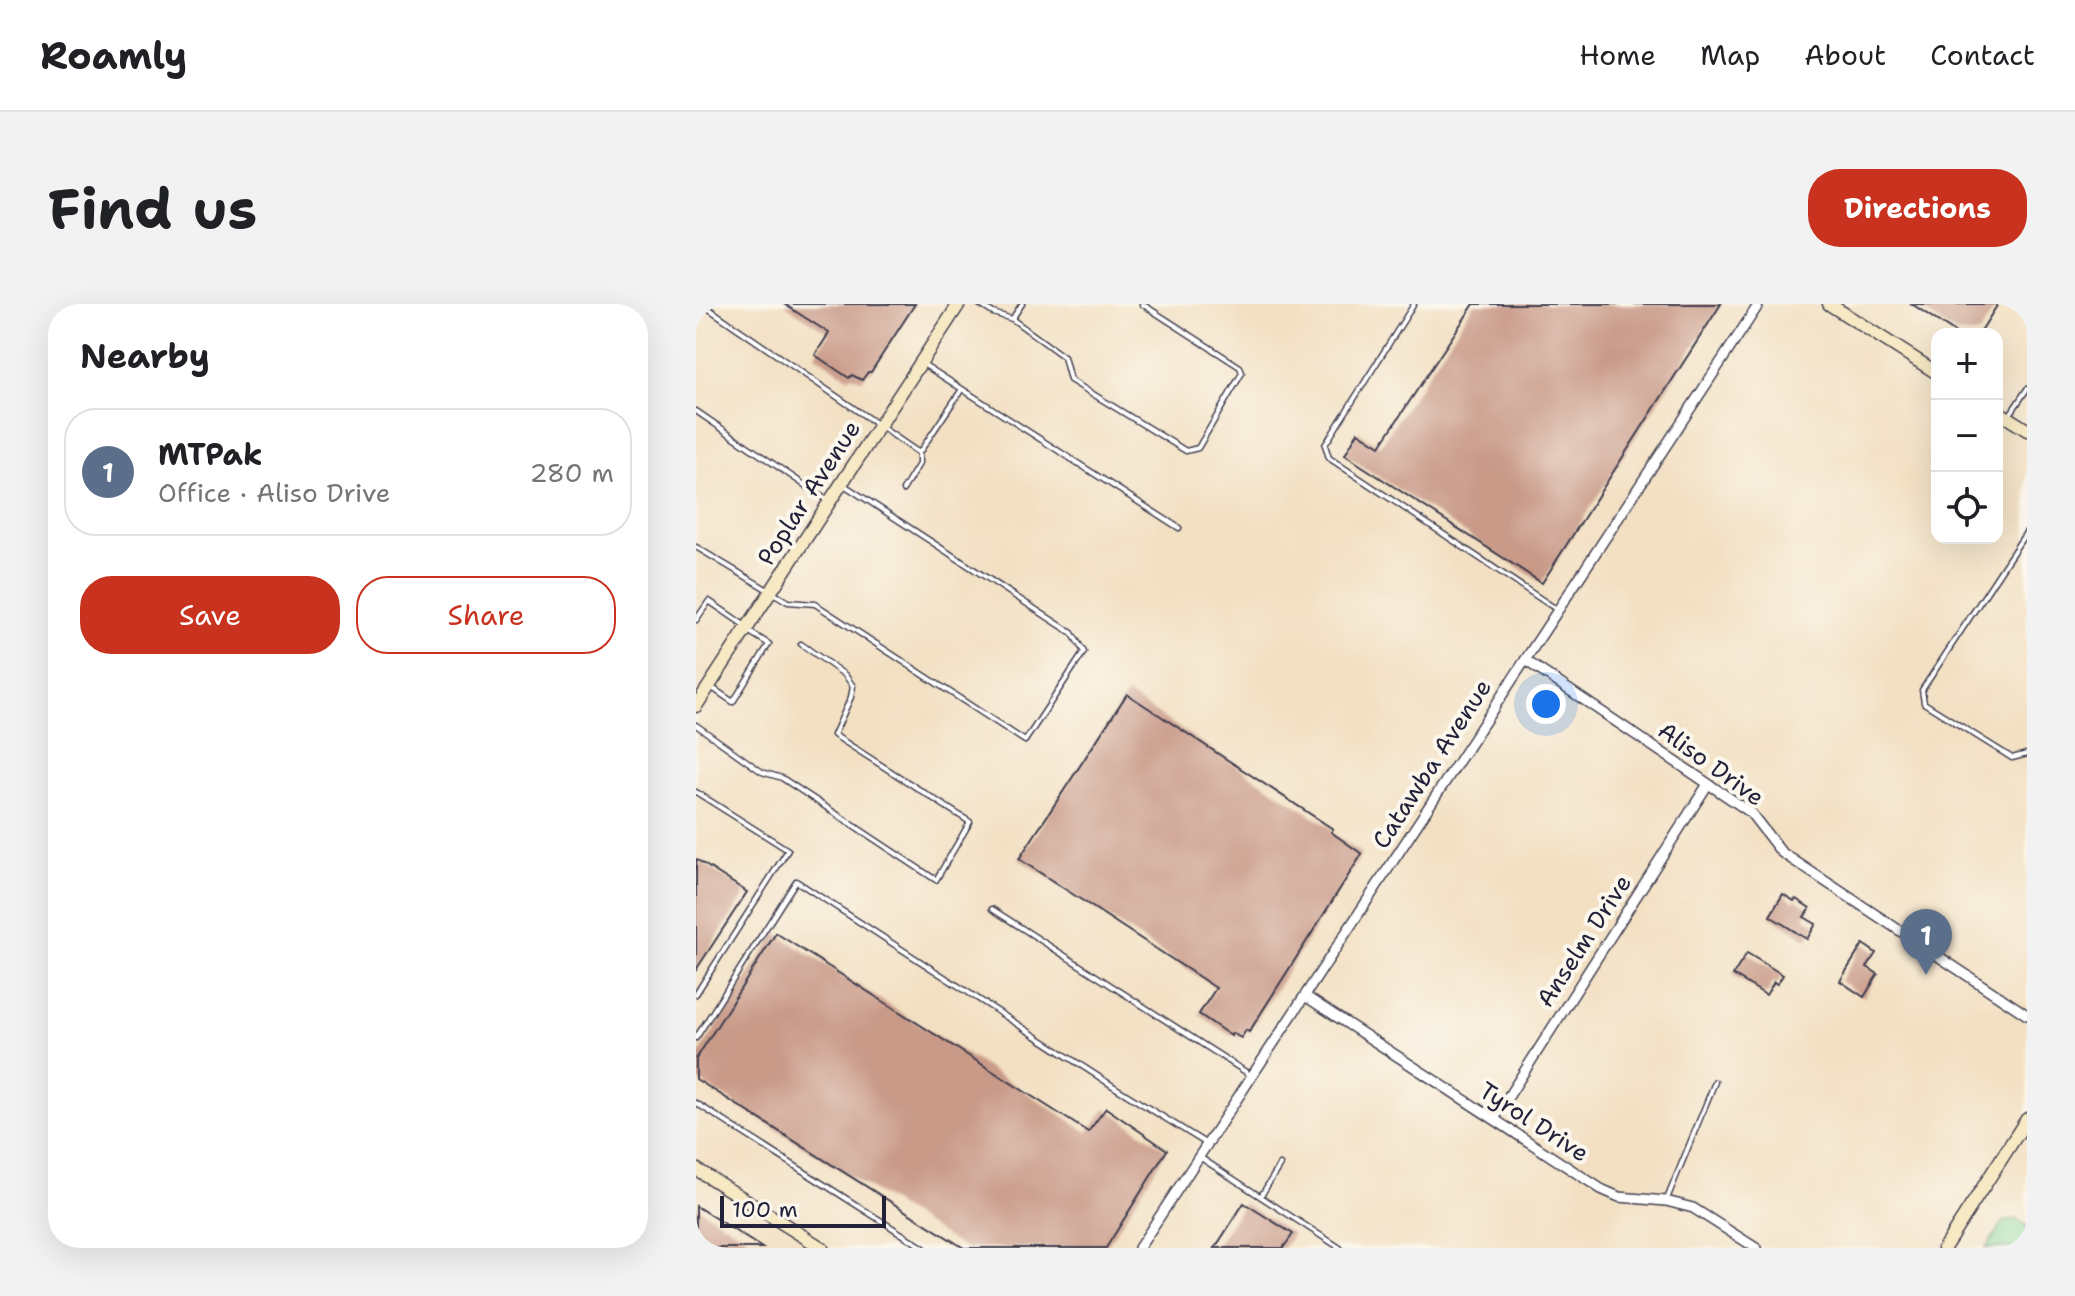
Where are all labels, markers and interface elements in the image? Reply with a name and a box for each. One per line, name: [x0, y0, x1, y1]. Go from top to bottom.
text: Roamly: [40, 30, 187, 81]
text: Home: [1579, 36, 1656, 74]
text: Map: [1700, 36, 1760, 74]
text: About: [1804, 36, 1886, 74]
text: Contact: [1930, 36, 2035, 74]
button: Directions: [1808, 169, 2027, 247]
text: Find us: [48, 171, 257, 246]
map controls: [1931, 328, 2003, 544]
button: +: [1931, 328, 2003, 400]
text: Nearby: [80, 333, 210, 379]
button: −: [1931, 400, 2003, 472]
street label: Poplar Avenue: [750, 414, 868, 572]
text: MTPak: [158, 434, 263, 475]
text: 1: [102, 455, 114, 490]
text: 280 m: [529, 455, 614, 490]
button: locate: [1931, 472, 2003, 544]
text: Office · Aliso Drive: [158, 475, 390, 510]
button: Save: [80, 576, 340, 654]
button: Share: [356, 576, 616, 654]
street label: Catawba Avenue: [1365, 673, 1499, 855]
your location: [1526, 684, 1566, 724]
street label: Aliso Drive: [1652, 715, 1770, 813]
street label: Anselm Drive: [1529, 869, 1639, 1013]
pin: 1: [1900, 909, 1952, 975]
street label: Tyrol Drive: [1473, 1075, 1595, 1169]
scale bar: [720, 1192, 886, 1228]
text: 100 m: [732, 1195, 798, 1224]

